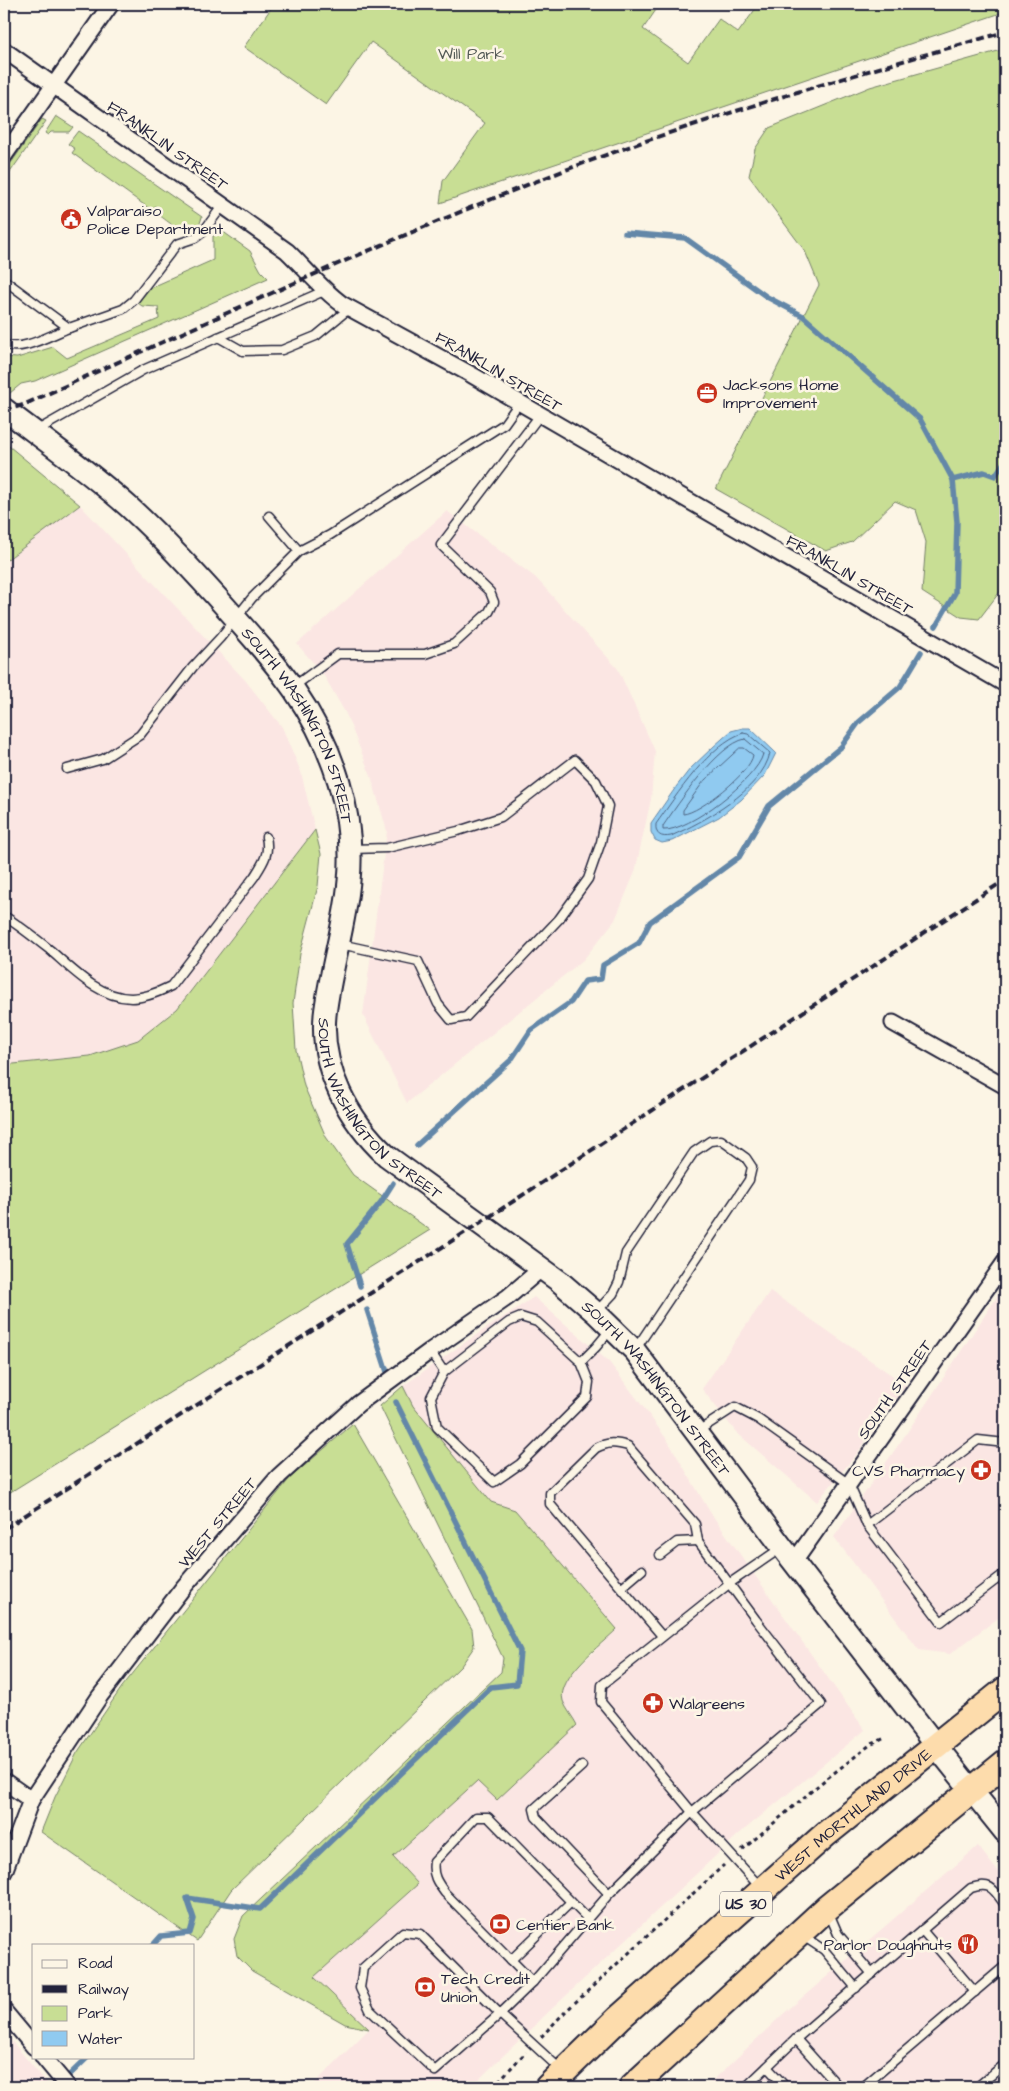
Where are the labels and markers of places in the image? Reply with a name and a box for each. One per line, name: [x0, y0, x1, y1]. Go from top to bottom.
place label: Valparaiso Police Department: [87, 200, 224, 240]
public building icon: Valparaiso Police Department: [59, 207, 83, 231]
place label: Jacksons Home Improvement: [723, 374, 839, 414]
office icon: Jacksons Home Improvement: [695, 381, 719, 405]
pharmacy icon: CVS Pharmacy: [969, 1458, 993, 1482]
place label: CVS Pharmacy: [852, 1460, 965, 1483]
pharmacy icon: Walgreens: [641, 1691, 665, 1715]
place label: Walgreens: [669, 1693, 745, 1716]
bank icon: Centier Bank: [488, 1912, 512, 1936]
place label: Centier Bank: [516, 1914, 614, 1936]
restaurant icon: Parlor Doughnuts: [956, 1932, 980, 1956]
place label: Parlor Doughnuts: [824, 1934, 952, 1957]
place label: Tech Credit Union: [441, 1968, 531, 2008]
bank icon: Tech Credit Union: [413, 1975, 437, 1999]

